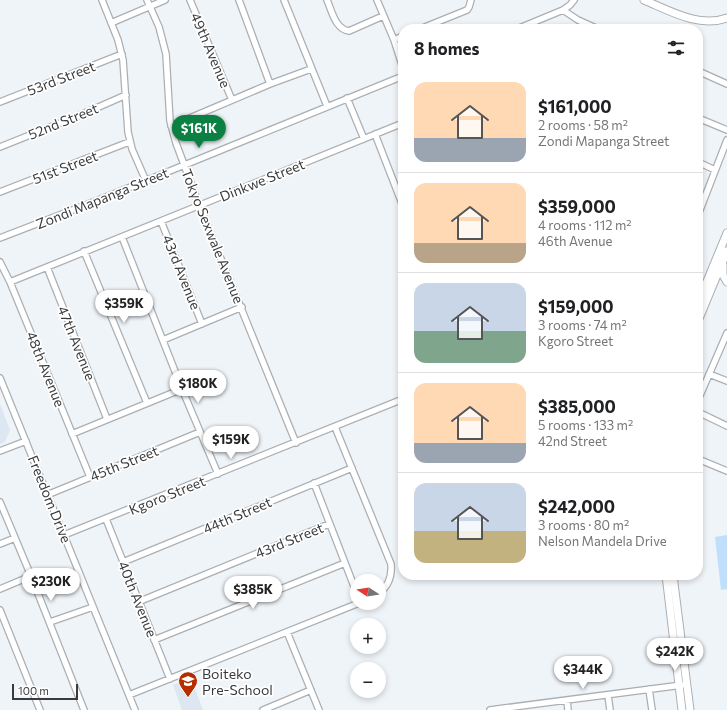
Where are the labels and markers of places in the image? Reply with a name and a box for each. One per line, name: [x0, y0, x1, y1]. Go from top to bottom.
pin: $161K: [171, 115, 227, 149]
pin: $359K: [96, 290, 152, 324]
pin: $180K: [170, 370, 226, 404]
pin: $159K: [203, 426, 259, 460]
pin: $230K: [23, 568, 79, 602]
pin: $385K: [225, 576, 281, 610]
pin: $242K: [647, 638, 703, 672]
pin: $344K: [555, 656, 611, 690]
place label: Boiteko Pre-School: [202, 665, 273, 698]
school or university icon: Boiteko Pre-School: [177, 670, 199, 698]

